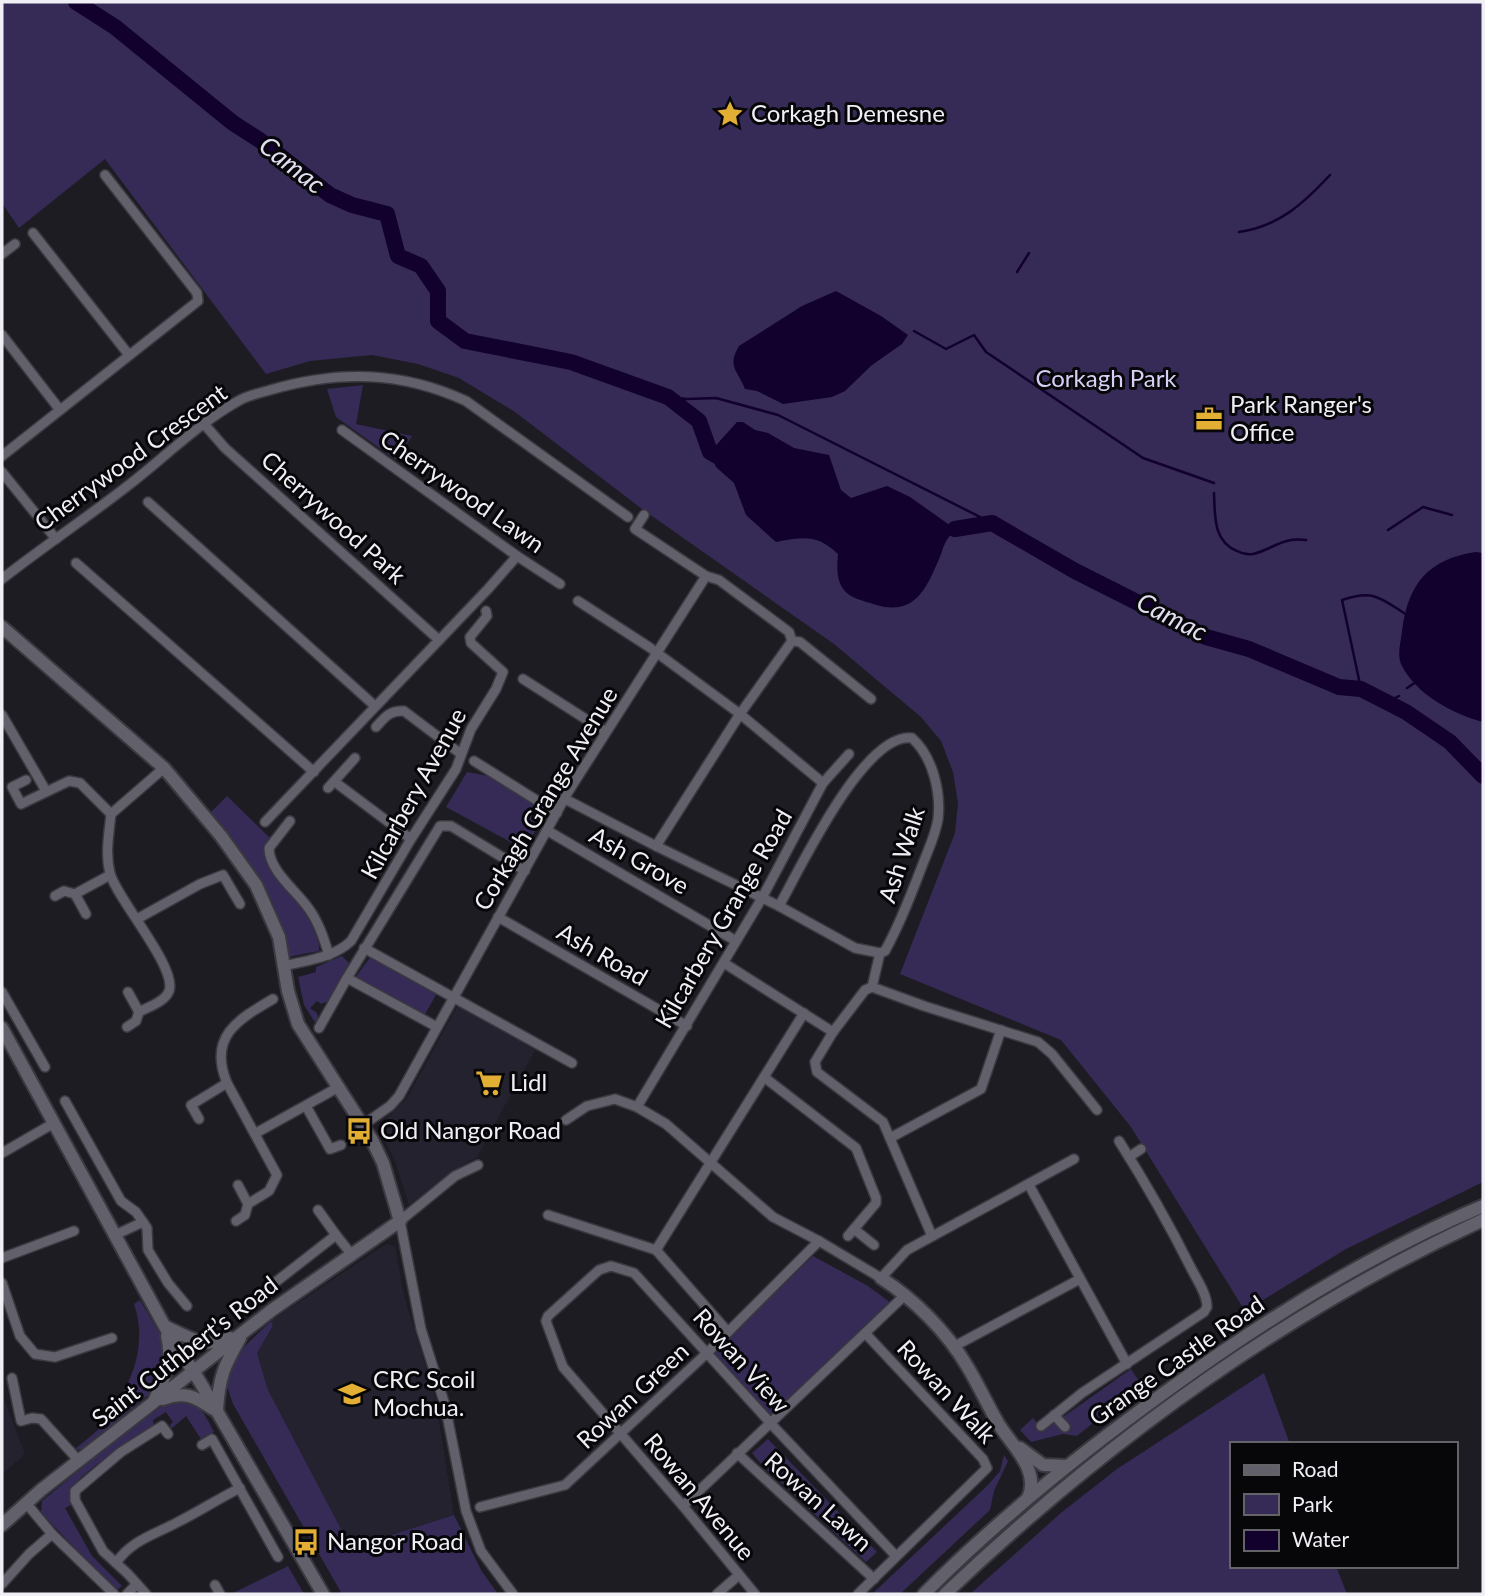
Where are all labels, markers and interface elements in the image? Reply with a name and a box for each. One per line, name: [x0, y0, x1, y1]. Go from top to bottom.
place label: Corkagh Demesne: [751, 98, 945, 127]
place icon: Corkagh Demesne: [715, 99, 745, 129]
water label: Camac: [253, 129, 332, 200]
park label: Corkagh Park: [1035, 363, 1177, 392]
street label: Cherrywood Crescent: [28, 377, 232, 536]
place label: Park Ranger's Office: [1230, 389, 1372, 446]
office icon: Park Ranger's Office: [1194, 404, 1224, 434]
street label: Cherrywood Lawn: [375, 423, 551, 558]
street label: Cherrywood Park: [256, 444, 413, 590]
water label: Camac: [1132, 585, 1213, 647]
street label: Corkagh Grange Avenue: [467, 681, 623, 915]
street label: Kilcarbery Avenue: [354, 703, 472, 884]
street label: Ash Walk: [871, 802, 930, 906]
street label: Kilcarbery Grange Road: [648, 804, 797, 1033]
street label: Ash Grove: [585, 820, 695, 900]
street label: Ash Road: [552, 916, 653, 991]
place label: Lidl: [510, 1067, 547, 1096]
supermarket icon: Lidl: [474, 1068, 504, 1098]
place label: Old Nangor Road: [380, 1115, 561, 1144]
bus stop icon: Old Nangor Road: [344, 1116, 374, 1146]
street label: Saint Cuthbert’s Road: [85, 1269, 283, 1432]
street label: Grange Castle Road: [1083, 1289, 1269, 1431]
street label: Rowan View: [688, 1302, 797, 1418]
street label: Rowan Walk: [892, 1333, 1003, 1449]
street label: Rowan Green: [570, 1336, 694, 1454]
place label: CRC Scoil Mochua.: [373, 1364, 475, 1421]
school or university icon: CRC Scoil Mochua.: [337, 1379, 367, 1409]
street label: Rowan Avenue: [639, 1427, 762, 1565]
legend: [1230, 1442, 1457, 1568]
street label: Rowan Lawn: [759, 1445, 879, 1557]
text: Road: [1292, 1456, 1339, 1481]
text: Park: [1292, 1491, 1333, 1516]
place label: Nangor Road: [327, 1526, 464, 1555]
text: Water: [1292, 1526, 1349, 1551]
bus stop icon: Nangor Road: [291, 1527, 321, 1557]

